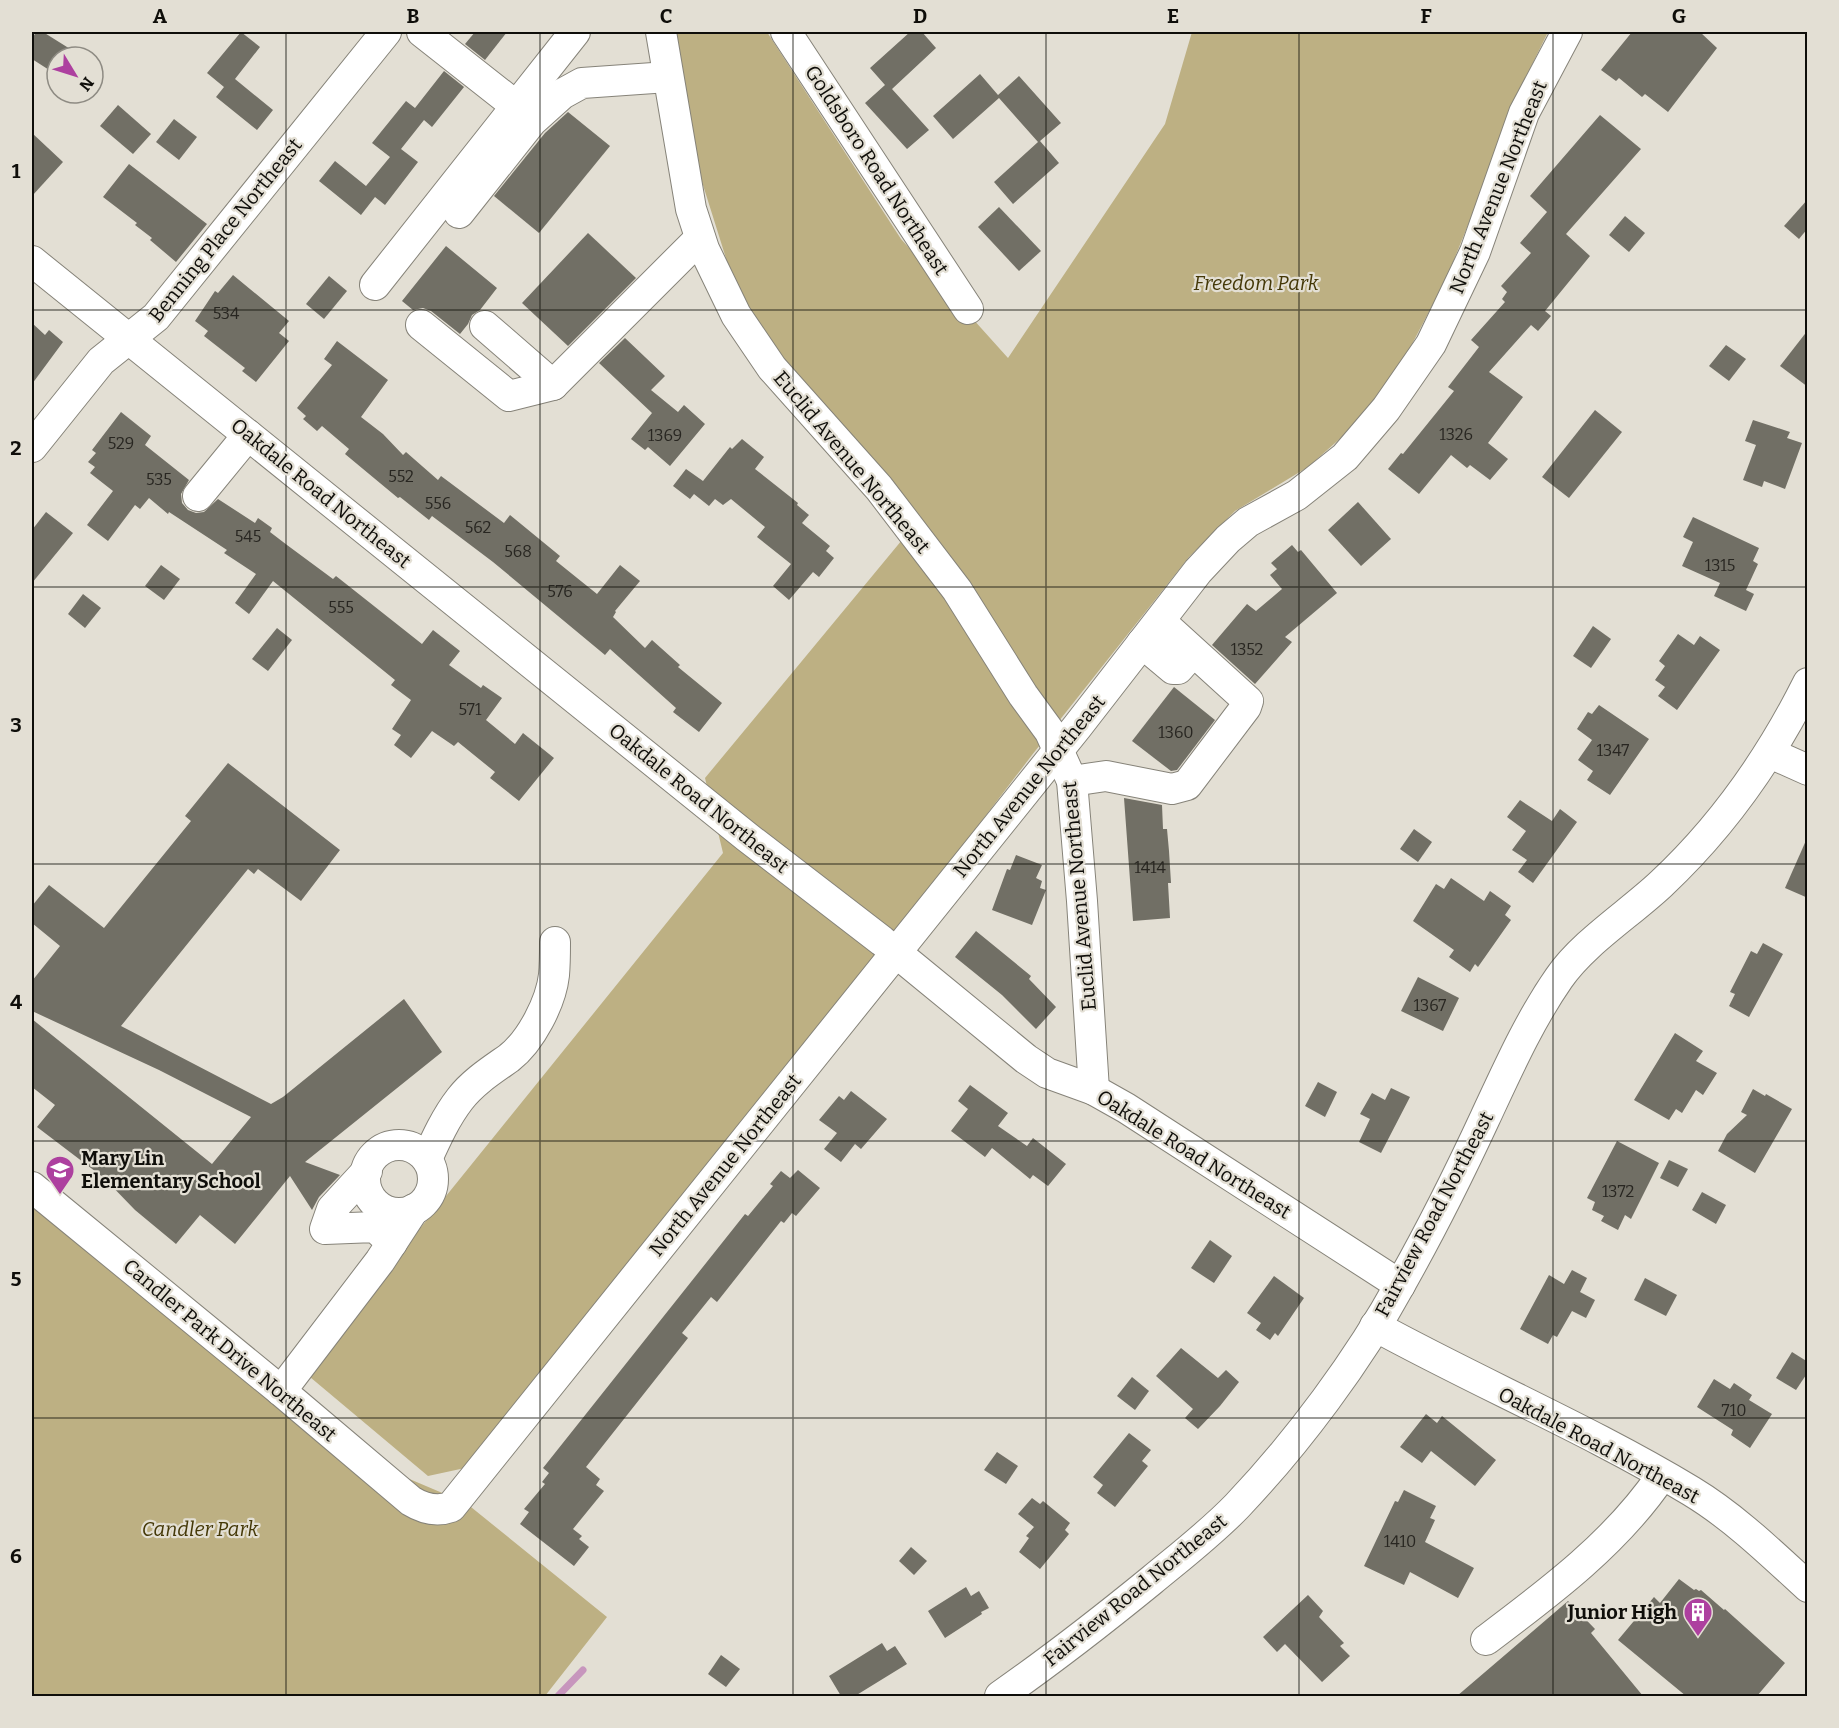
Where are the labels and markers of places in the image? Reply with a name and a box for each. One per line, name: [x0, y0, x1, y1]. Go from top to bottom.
place label: Mary Lin Elementary School: [81, 1146, 261, 1193]
school or university icon: Mary Lin Elementary School: [44, 1154, 76, 1196]
building icon: Junior High: [1682, 1596, 1714, 1638]
place label: Junior High: [1567, 1600, 1677, 1624]

